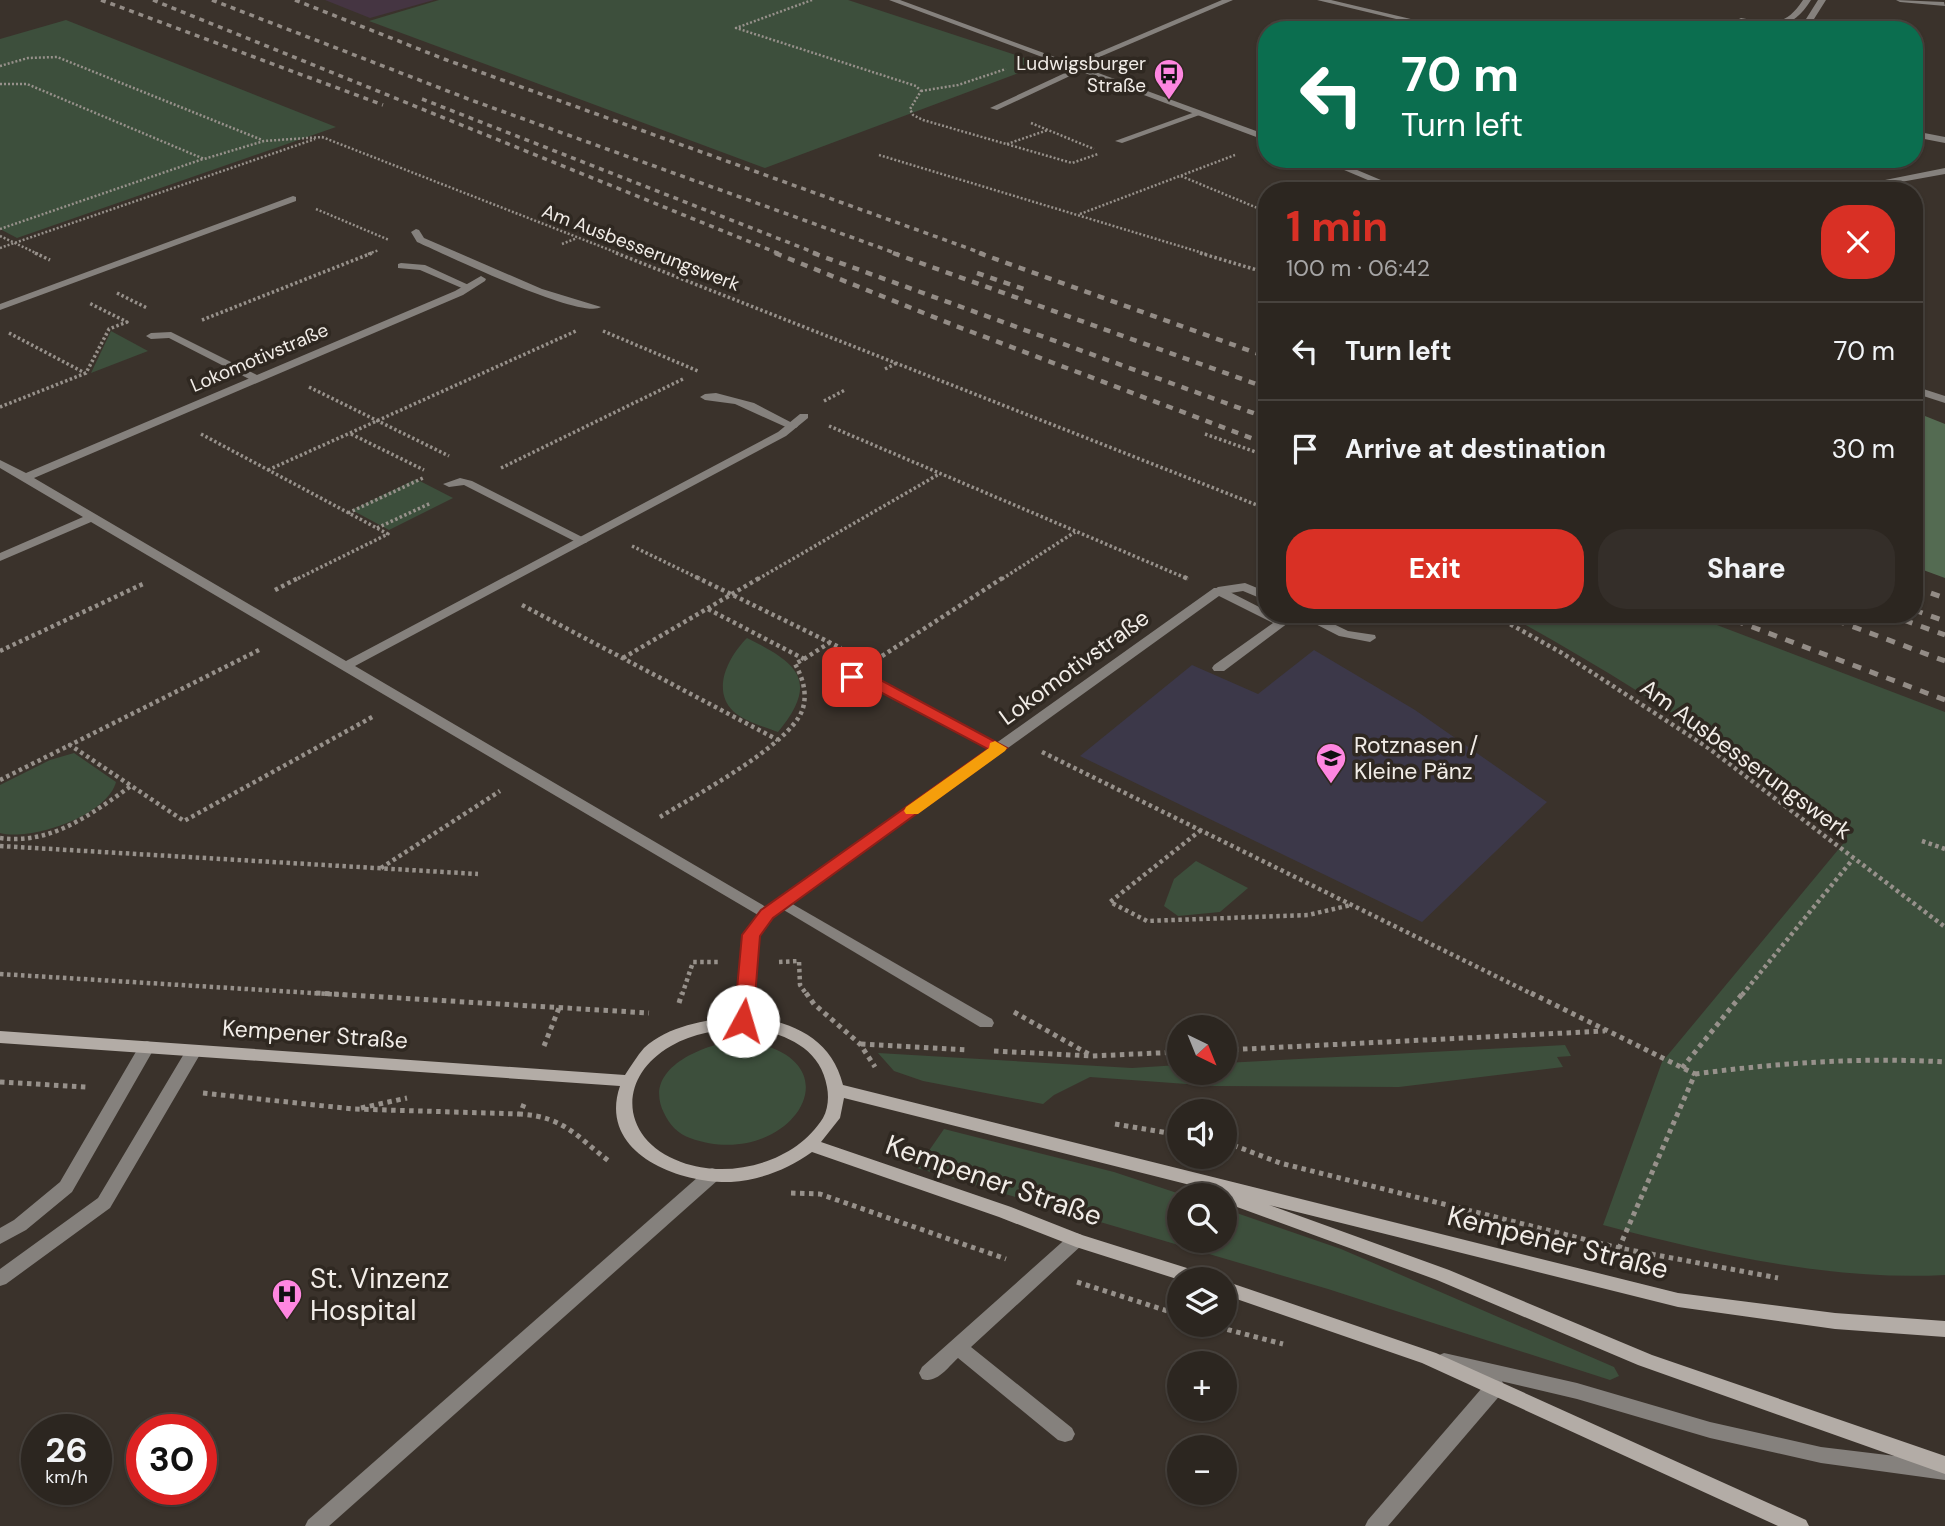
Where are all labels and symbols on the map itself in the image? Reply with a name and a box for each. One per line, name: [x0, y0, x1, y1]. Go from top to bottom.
place label: Ludwigsburger Straße: [1016, 51, 1146, 98]
bus stop icon: Ludwigsburger Straße: [1152, 57, 1186, 101]
street label: Am Ausbesserungswerk: [538, 198, 744, 297]
street label: Lokomotivstraße: [186, 317, 332, 398]
street label: Lokomotivstraße: [993, 602, 1155, 732]
pin: [822, 647, 882, 707]
street label: Am Ausbesserungswerk: [1634, 672, 1858, 846]
place label: Rotznasen / Kleine Pänz: [1354, 730, 1478, 786]
school or university icon: Rotznasen / Kleine Pänz: [1314, 741, 1348, 785]
position arrow: [706, 984, 780, 1058]
street label: Kempener Straße: [221, 1013, 409, 1055]
north arrow: [1167, 1015, 1237, 1085]
street label: Kempener Straße: [881, 1126, 1107, 1235]
street label: Kempener Straße: [1444, 1197, 1672, 1288]
place label: St. Vinzenz Hospital: [310, 1260, 449, 1329]
hospital icon: St. Vinzenz Hospital: [270, 1277, 304, 1321]
speed limit sign: 30: [126, 1414, 217, 1505]

